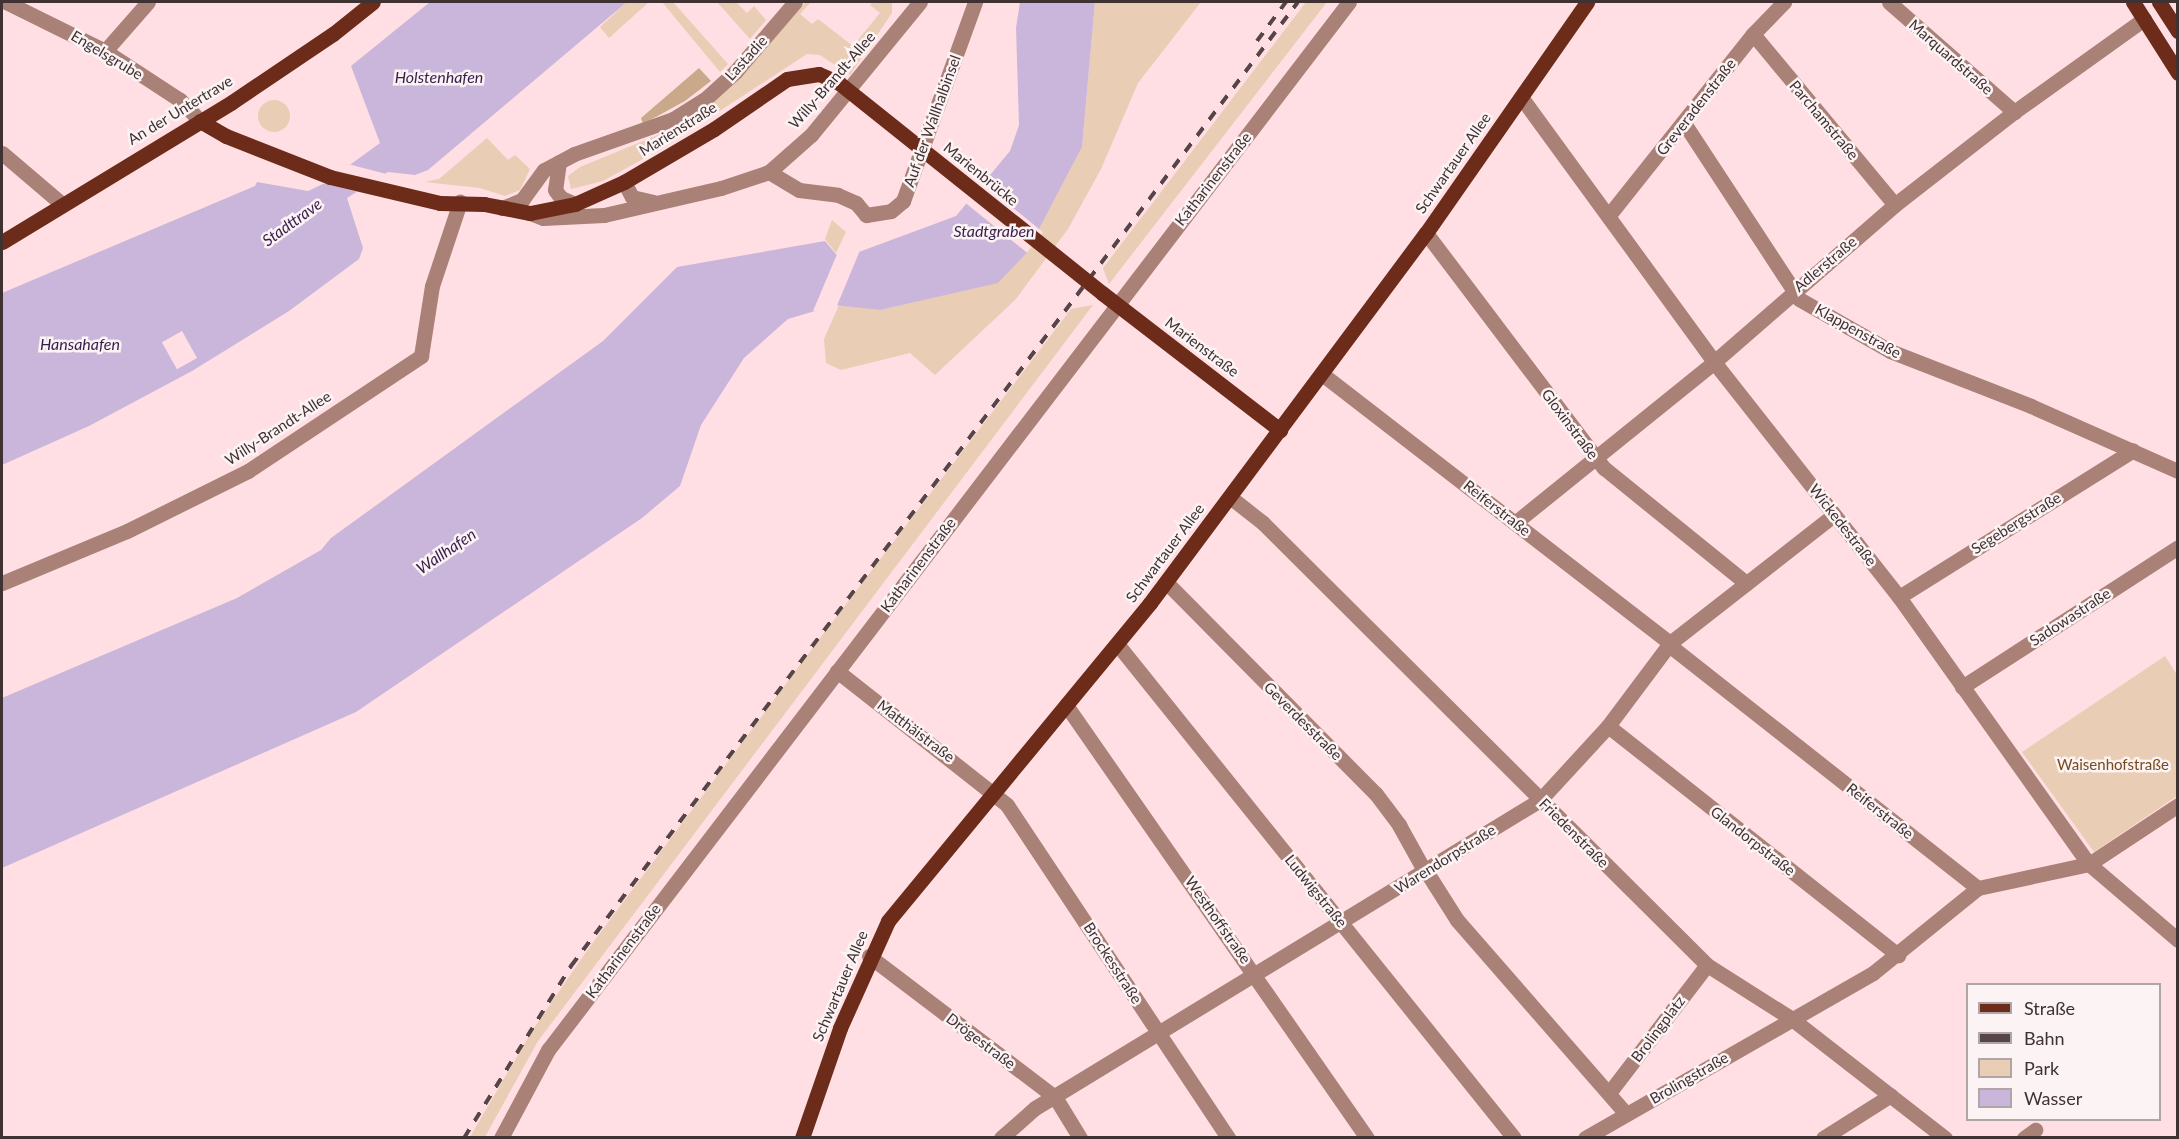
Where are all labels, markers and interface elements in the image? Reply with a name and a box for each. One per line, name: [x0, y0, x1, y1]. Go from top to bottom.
street label: Marquardstraße: [1905, 16, 1997, 98]
street label: Engelsgrube: [68, 27, 146, 83]
street label: Willy-Brandt-Allee: [785, 28, 879, 132]
street label: Lastadie: [721, 32, 771, 84]
street label: Auf der Wallhalbinsel: [900, 52, 964, 190]
street label: Greveradenstraße: [1653, 55, 1739, 159]
water label: Holstenhafen: [395, 67, 483, 87]
street label: An der Untertrave: [124, 72, 236, 148]
street label: Parchamstraße: [1786, 77, 1862, 163]
street label: Marienstraße: [636, 98, 720, 160]
street label: Schwartauer Allee: [1411, 109, 1495, 217]
street label: Katharinenstraße: [1171, 129, 1255, 229]
street label: Marienbrücke: [940, 138, 1022, 210]
water label: Stadttrave: [259, 194, 325, 250]
water label: Stadtgraben: [953, 221, 1035, 241]
street label: Adlerstraße: [1790, 233, 1860, 295]
street label: Klappenstraße: [1812, 300, 1904, 362]
street label: Marienstraße: [1162, 313, 1242, 381]
water label: Hansahafen: [40, 334, 120, 354]
street label: Gloxinstraße: [1538, 385, 1602, 463]
street label: Willy-Brandt-Allee: [222, 387, 334, 469]
street label: Reiferstraße: [1460, 476, 1534, 540]
street label: Wickedestraße: [1805, 480, 1881, 570]
street label: Segebergstraße: [1968, 488, 2064, 558]
street label: Schwartauer Allee: [1122, 500, 1208, 606]
street label: Katharinenstraße: [877, 514, 959, 616]
water label: Wallhafen: [413, 524, 479, 578]
street label: Sadowastraße: [2026, 584, 2114, 650]
street label: Geverdesstraße: [1260, 678, 1346, 764]
street label: Matthäistraße: [874, 696, 958, 766]
park label: Waisenhofstraße: [2057, 756, 2169, 774]
street label: Reiferstraße: [1843, 779, 1917, 843]
street label: Friedenstraße: [1536, 795, 1612, 871]
street label: Glandorpstraße: [1707, 802, 1799, 880]
street label: Warendorpstraße: [1391, 821, 1499, 897]
street label: Ludwigstraße: [1281, 851, 1351, 931]
street label: Westhoffstraße: [1181, 873, 1255, 967]
street label: Katharinenstraße: [582, 900, 664, 1002]
street label: Brockesstraße: [1080, 919, 1146, 1007]
street label: Schwartauer Allee: [808, 927, 872, 1045]
legend: [1966, 983, 2161, 1121]
street label: Brolingplatz: [1627, 992, 1689, 1066]
text: Straße: [2024, 997, 2075, 1019]
street label: Drögestraße: [943, 1009, 1019, 1073]
text: Bahn: [2024, 1027, 2065, 1049]
street label: Brolingstraße: [1646, 1048, 1732, 1108]
text: Park: [2024, 1057, 2059, 1079]
text: Wasser: [2024, 1087, 2082, 1109]

